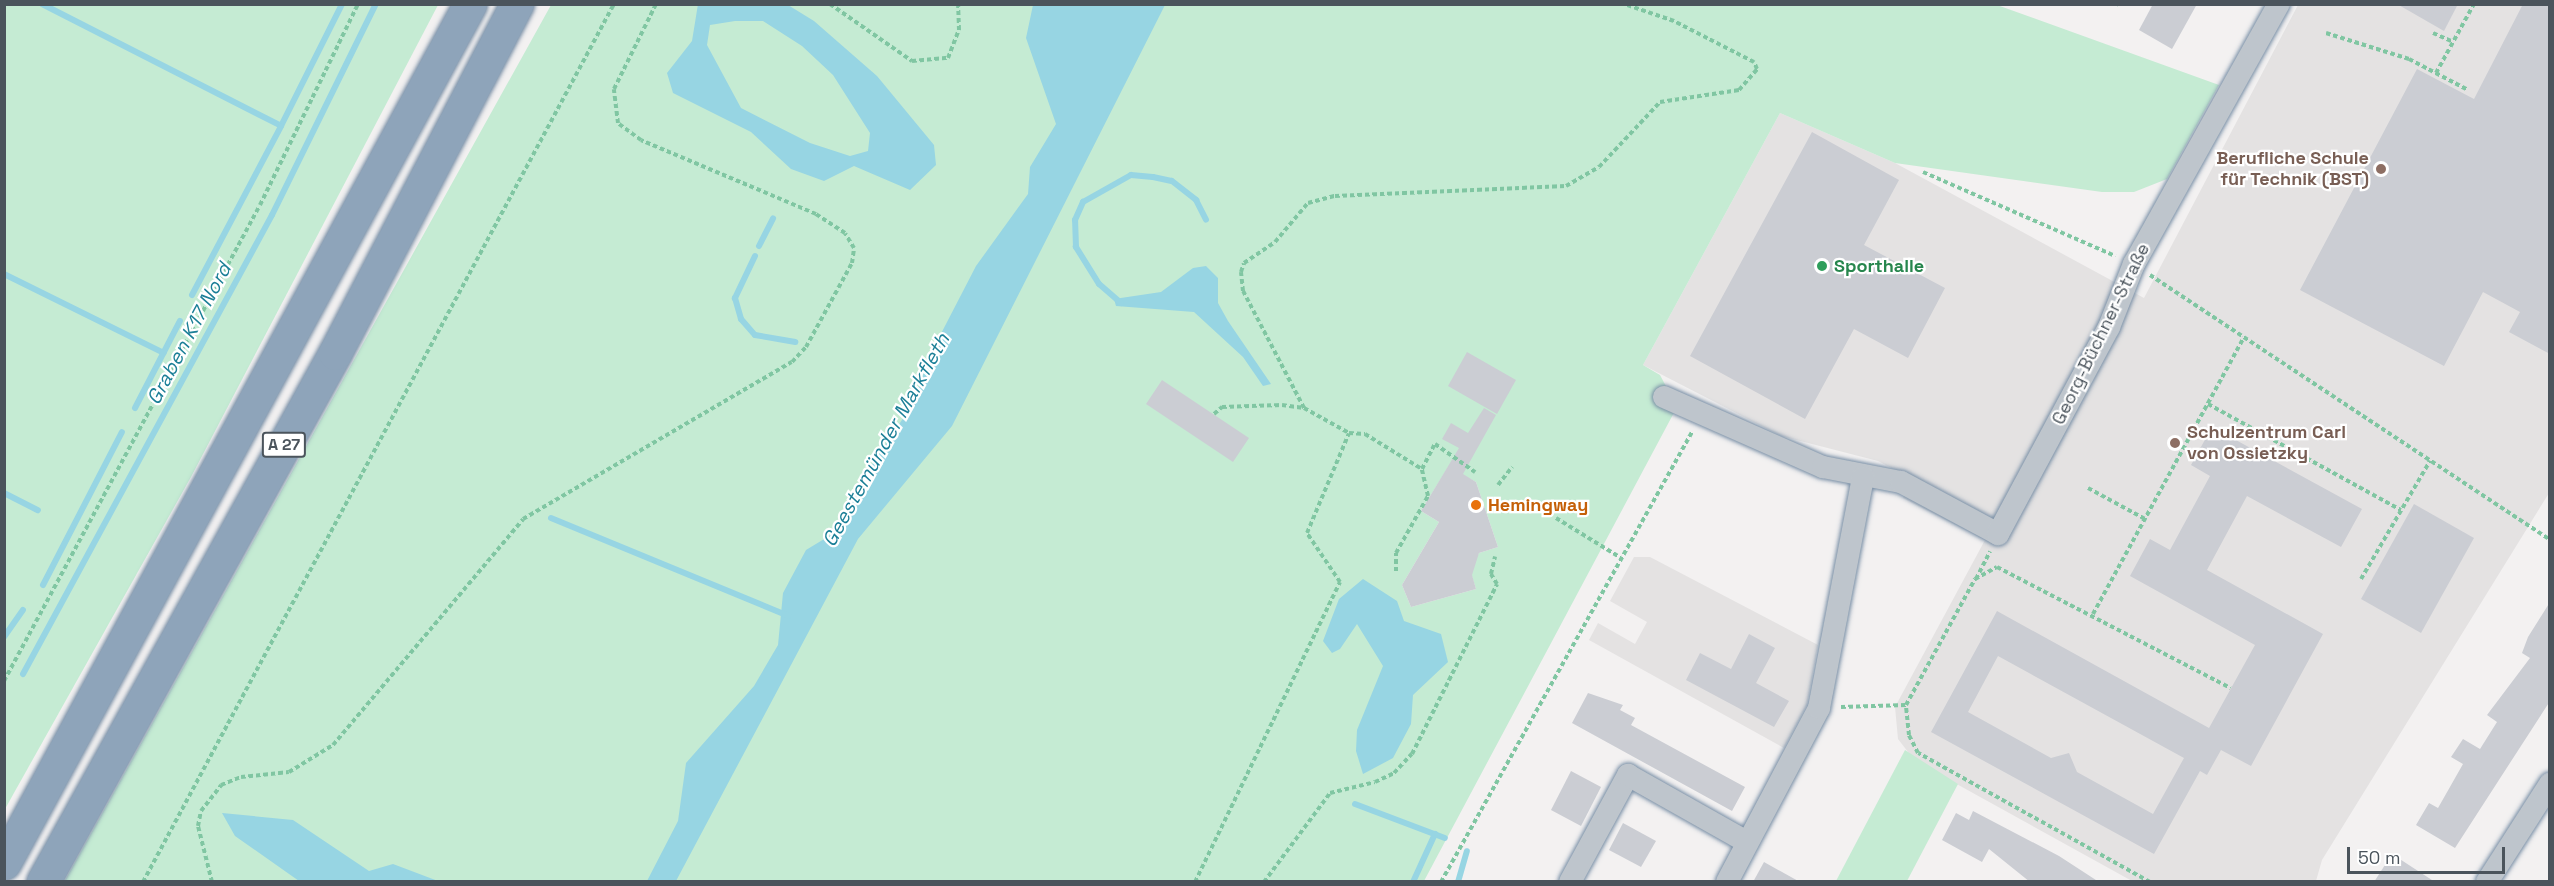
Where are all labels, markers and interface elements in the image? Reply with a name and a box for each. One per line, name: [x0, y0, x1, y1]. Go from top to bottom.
place label: Berufliche Schule für Technik (BST): [2216, 148, 2369, 190]
marker: Berufliche Schule für Technik (BST): [2374, 162, 2388, 176]
street label: Georg-Büchner-Straße: [2048, 240, 2154, 428]
place label: Sporthalle: [1834, 255, 1924, 277]
water label: Graben K17 Nord: [142, 259, 236, 409]
marker: Sporthalle: [1815, 259, 1829, 273]
water label: Geestemünder Markfleth: [817, 329, 955, 551]
place label: Schulzentrum Carl von Ossietzky: [2187, 422, 2346, 464]
road number: A 27: [262, 432, 306, 458]
marker: Schulzentrum Carl von Ossietzky: [2168, 436, 2182, 450]
place label: Hemingway: [1488, 494, 1588, 516]
marker: Hemingway: [1469, 498, 1483, 512]
scale bar: [2350, 835, 2508, 873]
text: 50 m: [2358, 846, 2400, 869]

